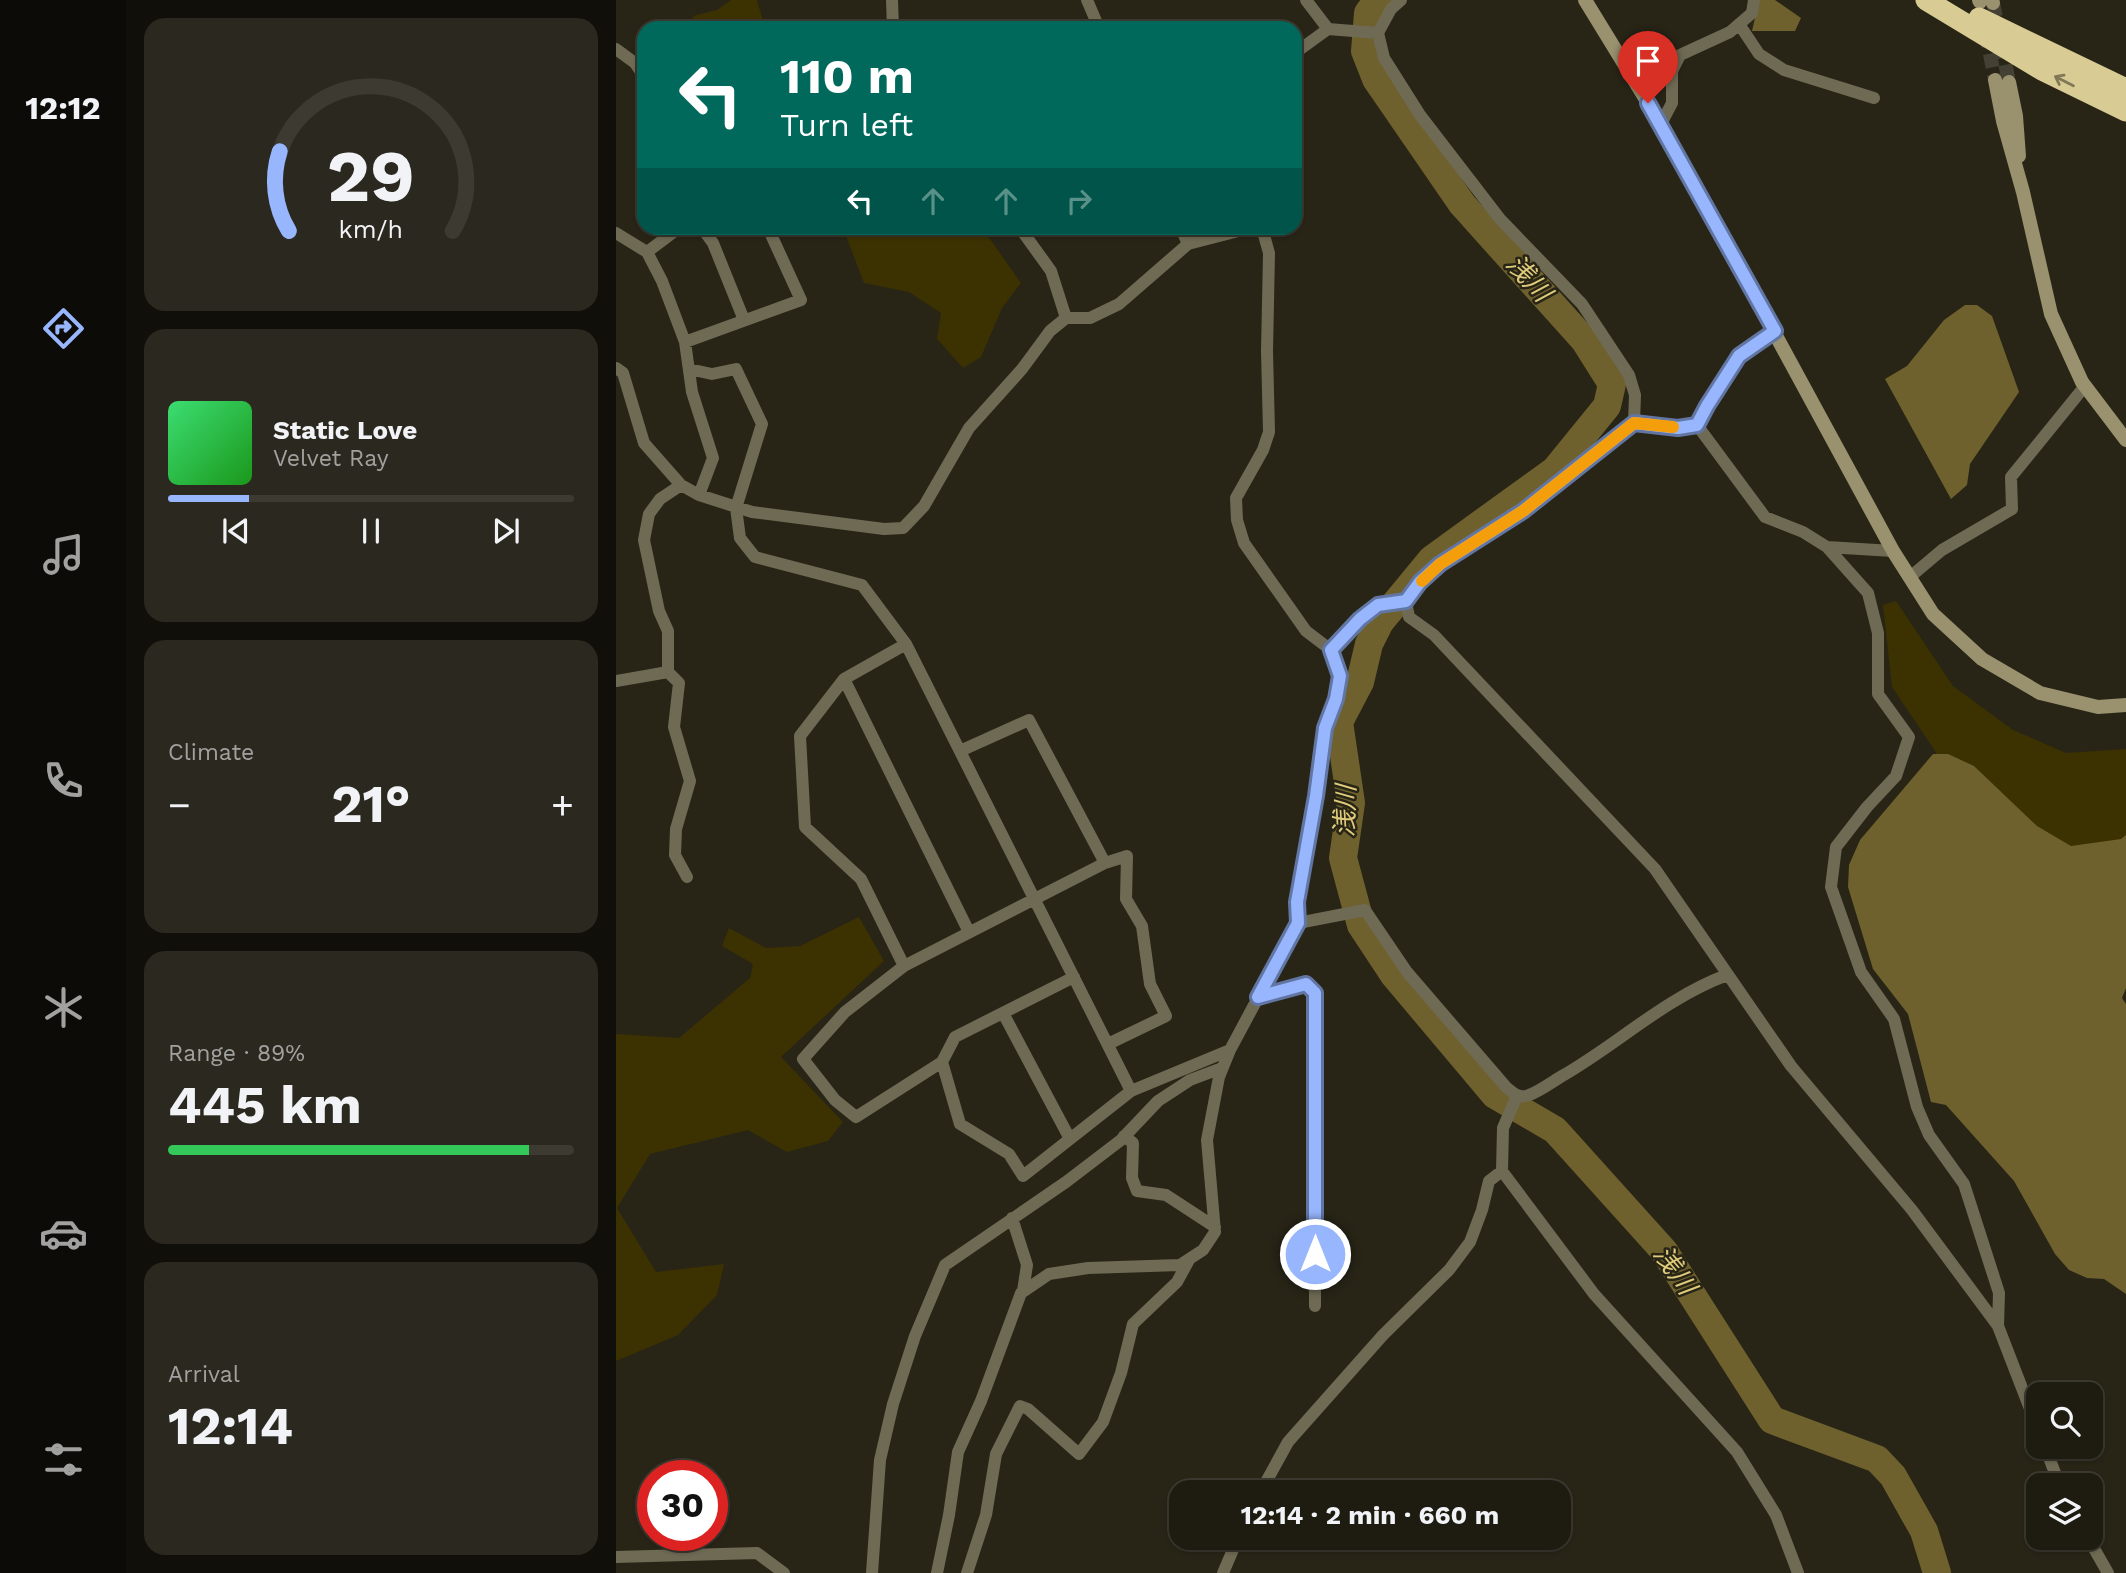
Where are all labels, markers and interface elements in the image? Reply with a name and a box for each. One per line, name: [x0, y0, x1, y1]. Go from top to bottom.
pin: [1618, 31, 1678, 103]
icon: arrive: [1629, 42, 1667, 80]
text: 110 m: [780, 47, 914, 105]
icon: left: [665, 49, 756, 140]
one-way arrow: [2054, 74, 2075, 88]
text: 12:12: [25, 89, 101, 127]
text: Turn left: [780, 106, 913, 144]
text: 29: [327, 133, 415, 219]
icon: left: [841, 182, 879, 220]
icon: ahead: [914, 182, 952, 220]
icon: ahead: [987, 182, 1025, 220]
icon: right: [1060, 182, 1098, 220]
text: km/h: [339, 214, 403, 243]
water label: 浅川: [1500, 249, 1560, 310]
icon: directions: [39, 304, 88, 353]
text: Static Love: [273, 415, 417, 445]
text: Velvet Ray: [273, 445, 389, 472]
icon: previous: [217, 512, 255, 550]
icon: pause: [352, 512, 390, 550]
icon: next: [487, 512, 525, 550]
icon: music: [39, 530, 88, 579]
text: Climate: [168, 739, 254, 766]
icon: phone: [39, 756, 88, 805]
text: 21°: [331, 774, 411, 835]
water label: 浅川: [1329, 782, 1361, 838]
text: −: [168, 783, 191, 827]
text: +: [551, 783, 574, 827]
icon: climate: [39, 983, 88, 1032]
text: Range · 89%: [168, 1040, 305, 1067]
text: 445 km: [168, 1075, 362, 1136]
icon: car: [39, 1209, 88, 1258]
position arrow: [1278, 1217, 1352, 1291]
water label: 浅川: [1648, 1240, 1704, 1302]
text: Arrival: [168, 1361, 240, 1388]
map controls: [2026, 1382, 2103, 1550]
button: search: [2026, 1382, 2103, 1459]
text: 12:14: [168, 1396, 293, 1457]
icon: filters: [39, 1435, 88, 1484]
speed limit sign: 30: [637, 1460, 728, 1551]
button: layers: [2026, 1473, 2103, 1550]
text: 12:14 · 2 min · 660 m: [1241, 1500, 1499, 1530]

